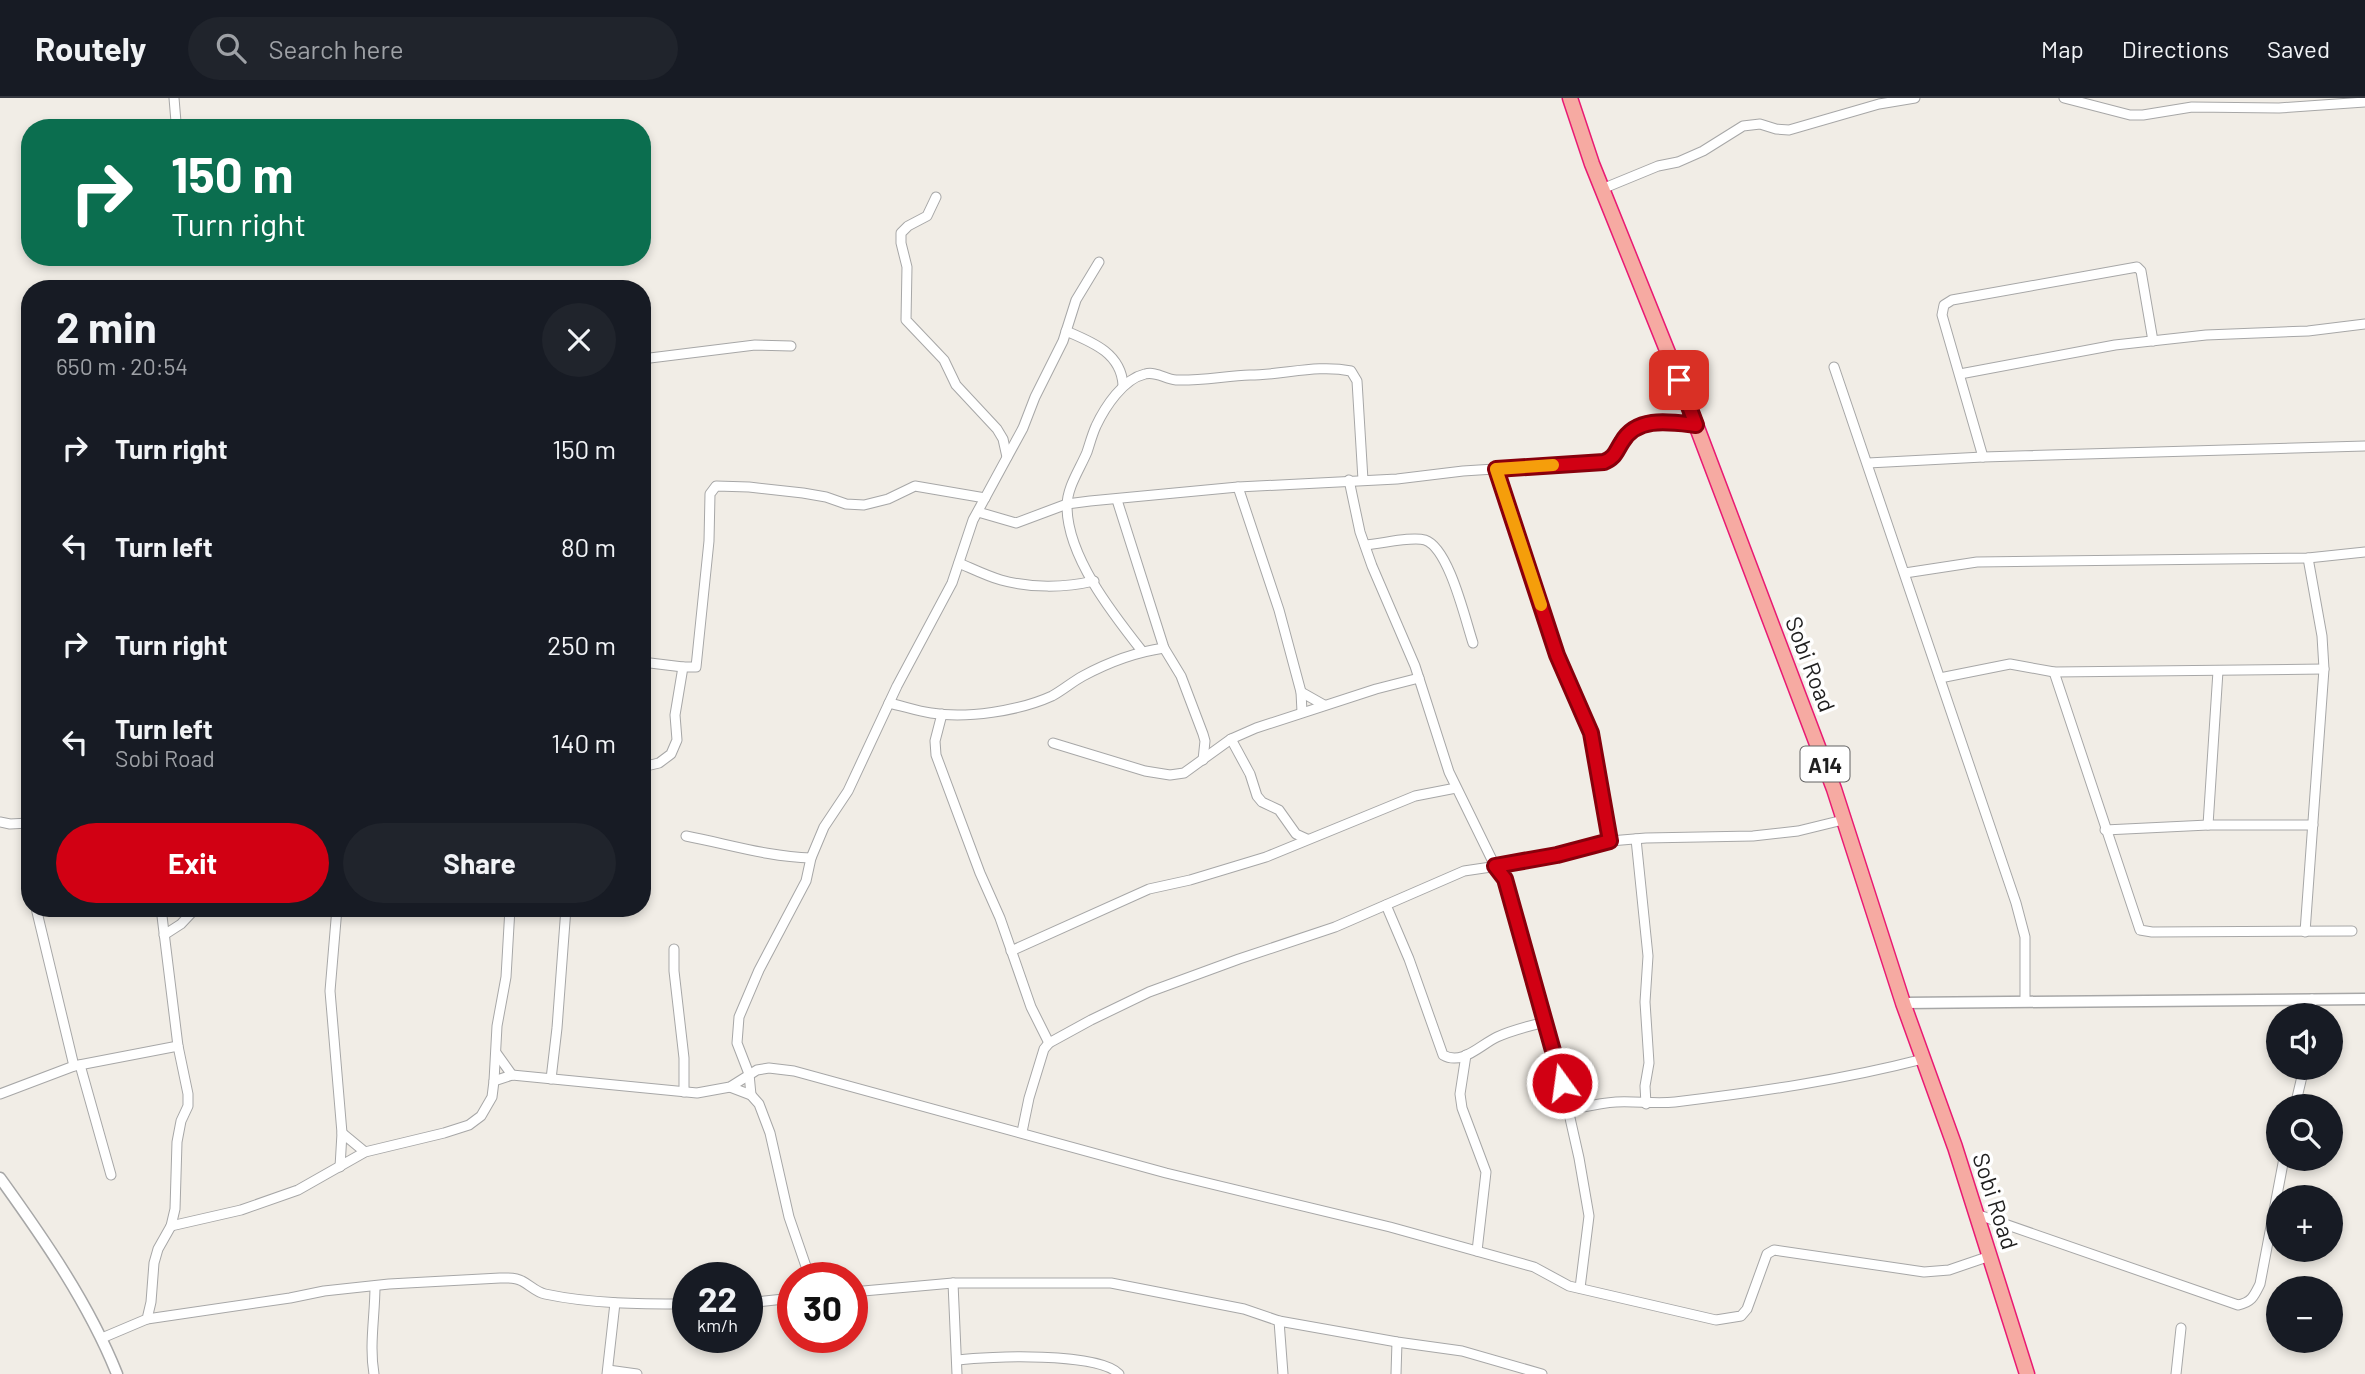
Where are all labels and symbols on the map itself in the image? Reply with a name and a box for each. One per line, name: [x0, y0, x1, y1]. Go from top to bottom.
pin: [1649, 350, 1709, 410]
street label: Sobi Road: [1780, 612, 1842, 716]
road number: A14: [1800, 746, 1850, 782]
position arrow: [1525, 1046, 1599, 1120]
street label: Sobi Road: [1967, 1149, 2025, 1253]
speed limit sign: 30: [777, 1262, 868, 1353]

